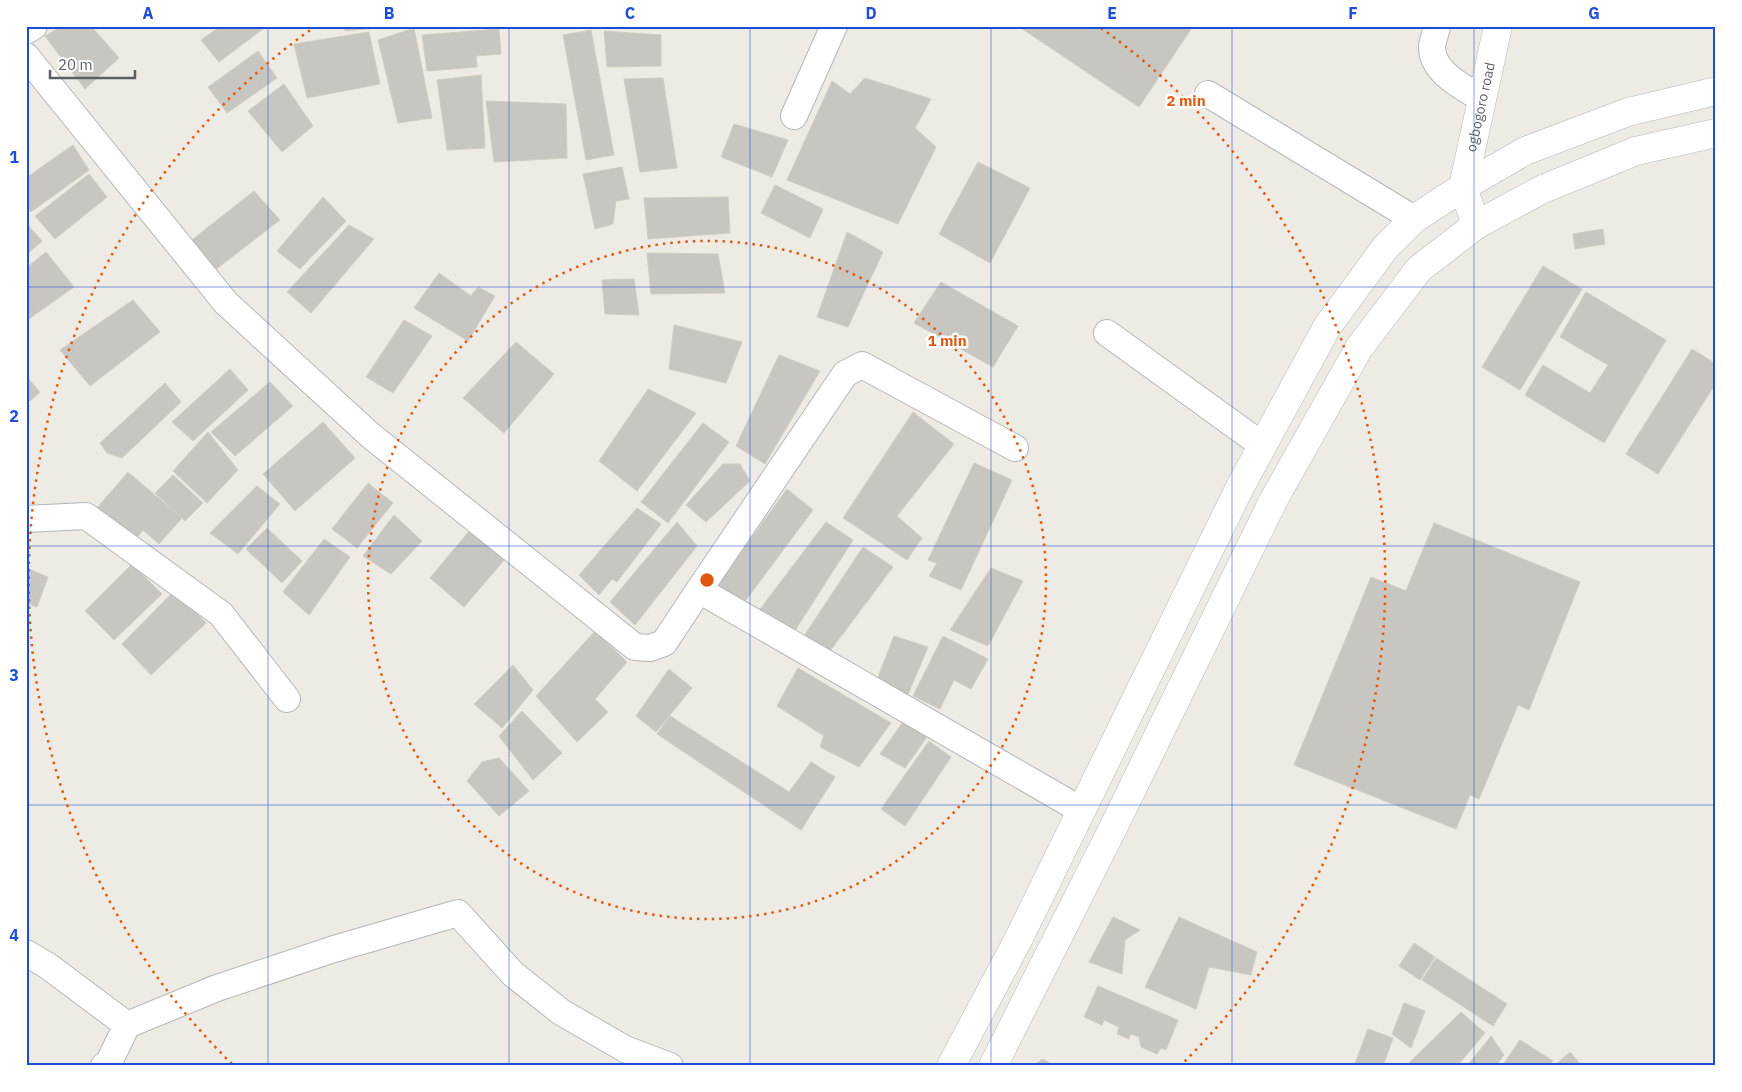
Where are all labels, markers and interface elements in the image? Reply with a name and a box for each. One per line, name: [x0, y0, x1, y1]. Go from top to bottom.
text: A: [143, 3, 154, 23]
text: B: [384, 3, 395, 23]
text: C: [625, 3, 635, 23]
text: D: [865, 3, 877, 23]
text: E: [1107, 3, 1117, 23]
text: F: [1348, 3, 1358, 23]
text: G: [1588, 3, 1600, 23]
scale bar: [50, 48, 135, 80]
text: 20 m: [58, 55, 93, 74]
street label: ogbogoro road: [1462, 61, 1499, 153]
text: 2 min: [1166, 91, 1206, 110]
text: 1: [9, 147, 19, 167]
text: 1 min: [927, 331, 967, 350]
text: 2: [9, 406, 19, 426]
centre of rings: [698, 571, 716, 589]
text: 3: [9, 665, 19, 685]
text: 4: [9, 925, 19, 945]

